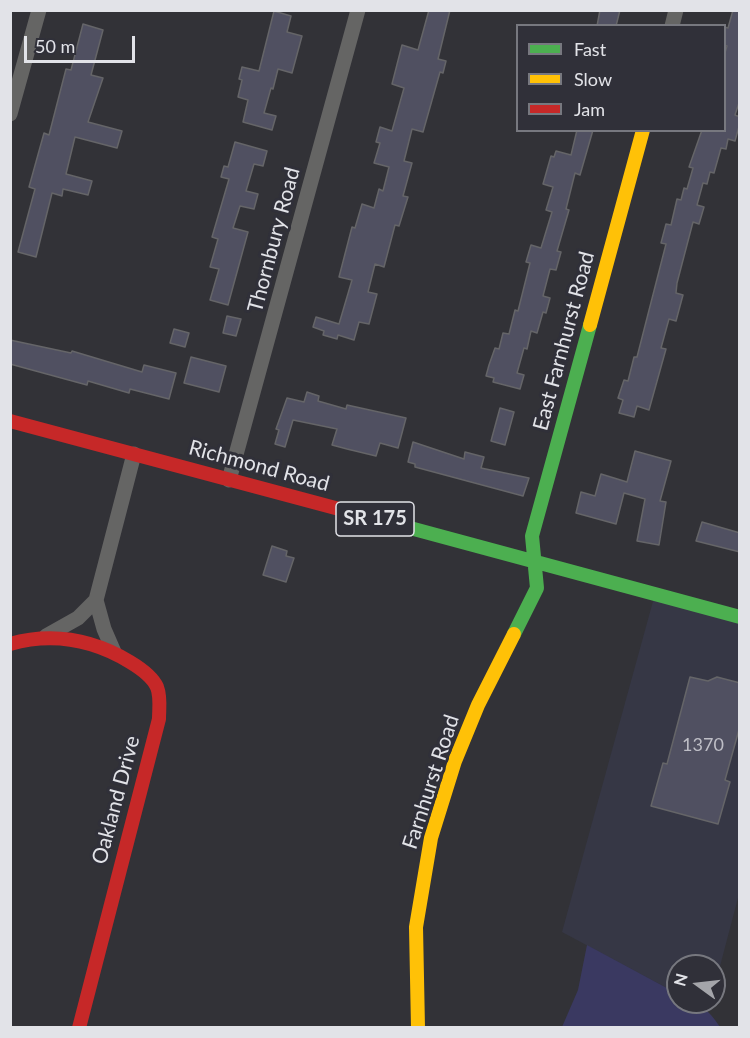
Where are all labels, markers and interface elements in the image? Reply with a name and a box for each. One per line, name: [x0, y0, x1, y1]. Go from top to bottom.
scale bar: [27, 24, 138, 62]
legend: [516, 24, 726, 132]
text: 50 m: [35, 35, 75, 57]
text: Fast: [574, 38, 606, 60]
text: Slow: [574, 68, 612, 90]
text: Jam: [574, 98, 605, 120]
street label: Thornbury Road: [243, 165, 305, 315]
street label: East Farnhurst Road: [528, 249, 600, 433]
street label: Richmond Road: [186, 435, 332, 497]
road number: SR 175: [336, 502, 414, 536]
street label: Farnhurst Road: [397, 712, 465, 852]
street label: Oakland Drive: [87, 733, 145, 867]
house number: 1370: [682, 734, 724, 756]
north arrow: [666, 954, 726, 1014]
text: N: [669, 971, 691, 988]

